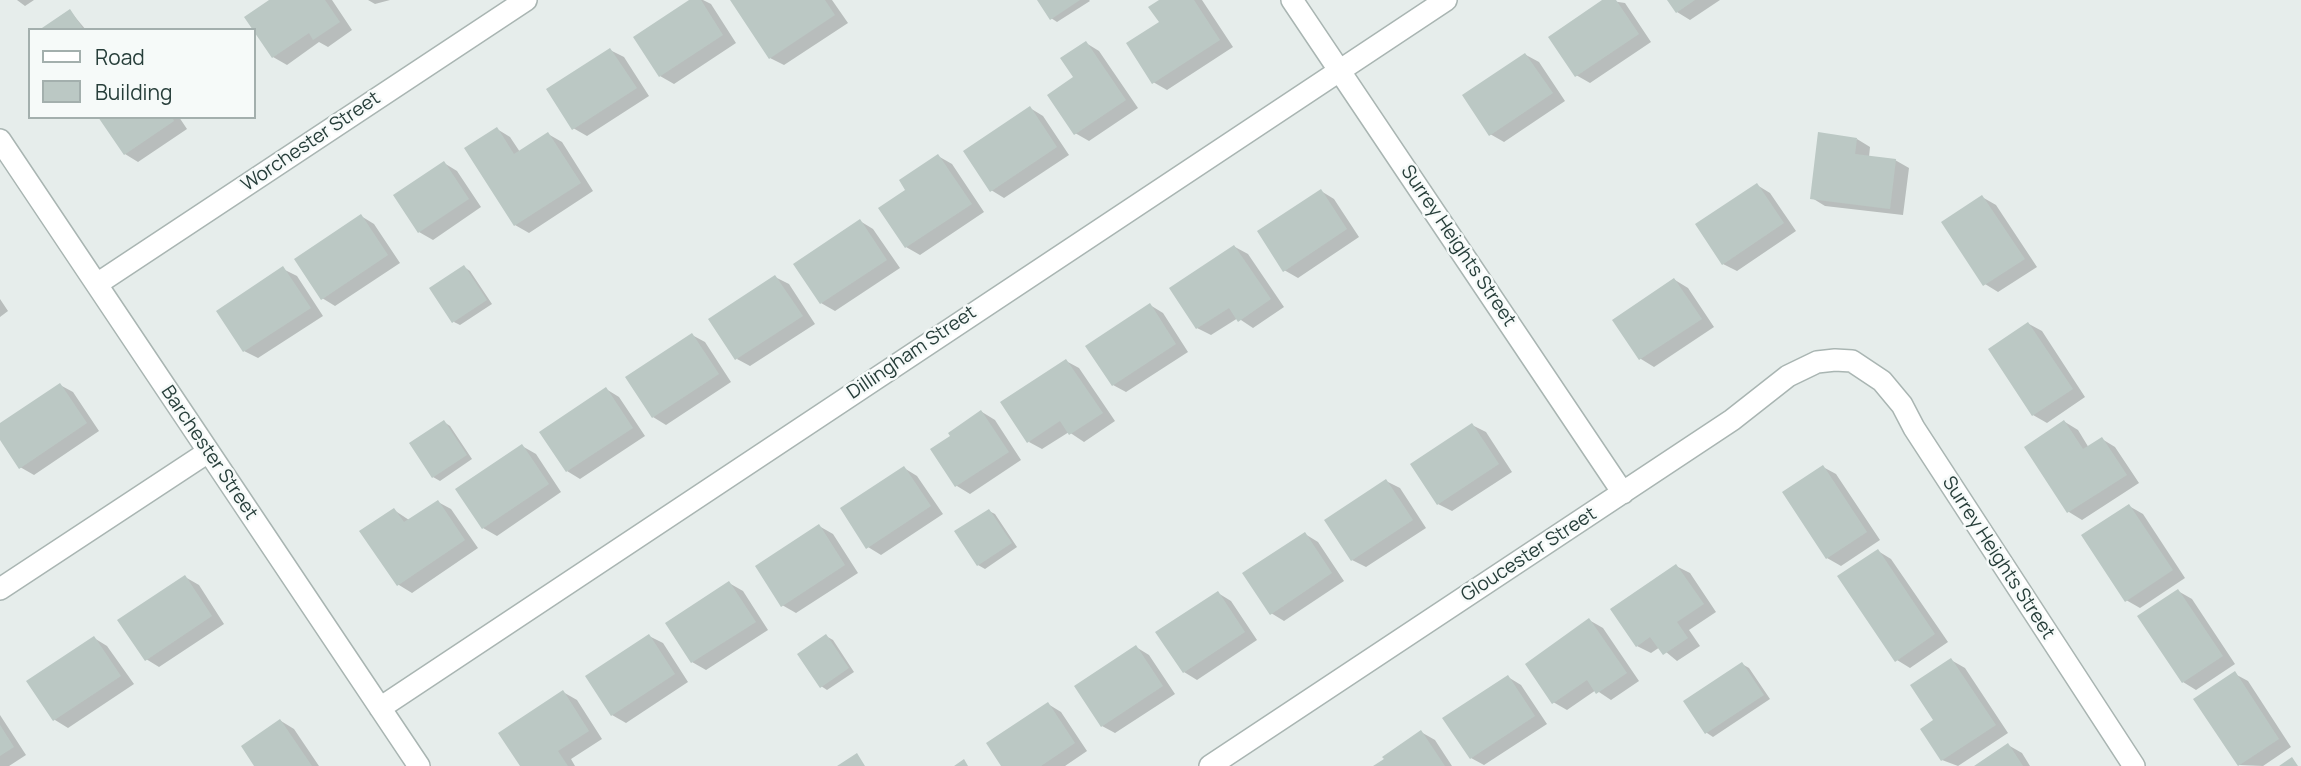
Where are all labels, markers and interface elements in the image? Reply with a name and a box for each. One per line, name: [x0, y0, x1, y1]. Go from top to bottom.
legend: [28, 28, 256, 119]
text: Road: [95, 43, 145, 71]
text: Building: [95, 78, 172, 106]
street label: Worchester Street: [237, 87, 385, 197]
street label: Surrey Heights Street: [1396, 161, 1520, 331]
street label: Dillingham Street: [843, 301, 981, 405]
street label: Barchester Street: [156, 382, 262, 524]
street label: Surrey Heights Street: [1937, 472, 2059, 644]
street label: Gloucester Street: [1457, 503, 1601, 607]

